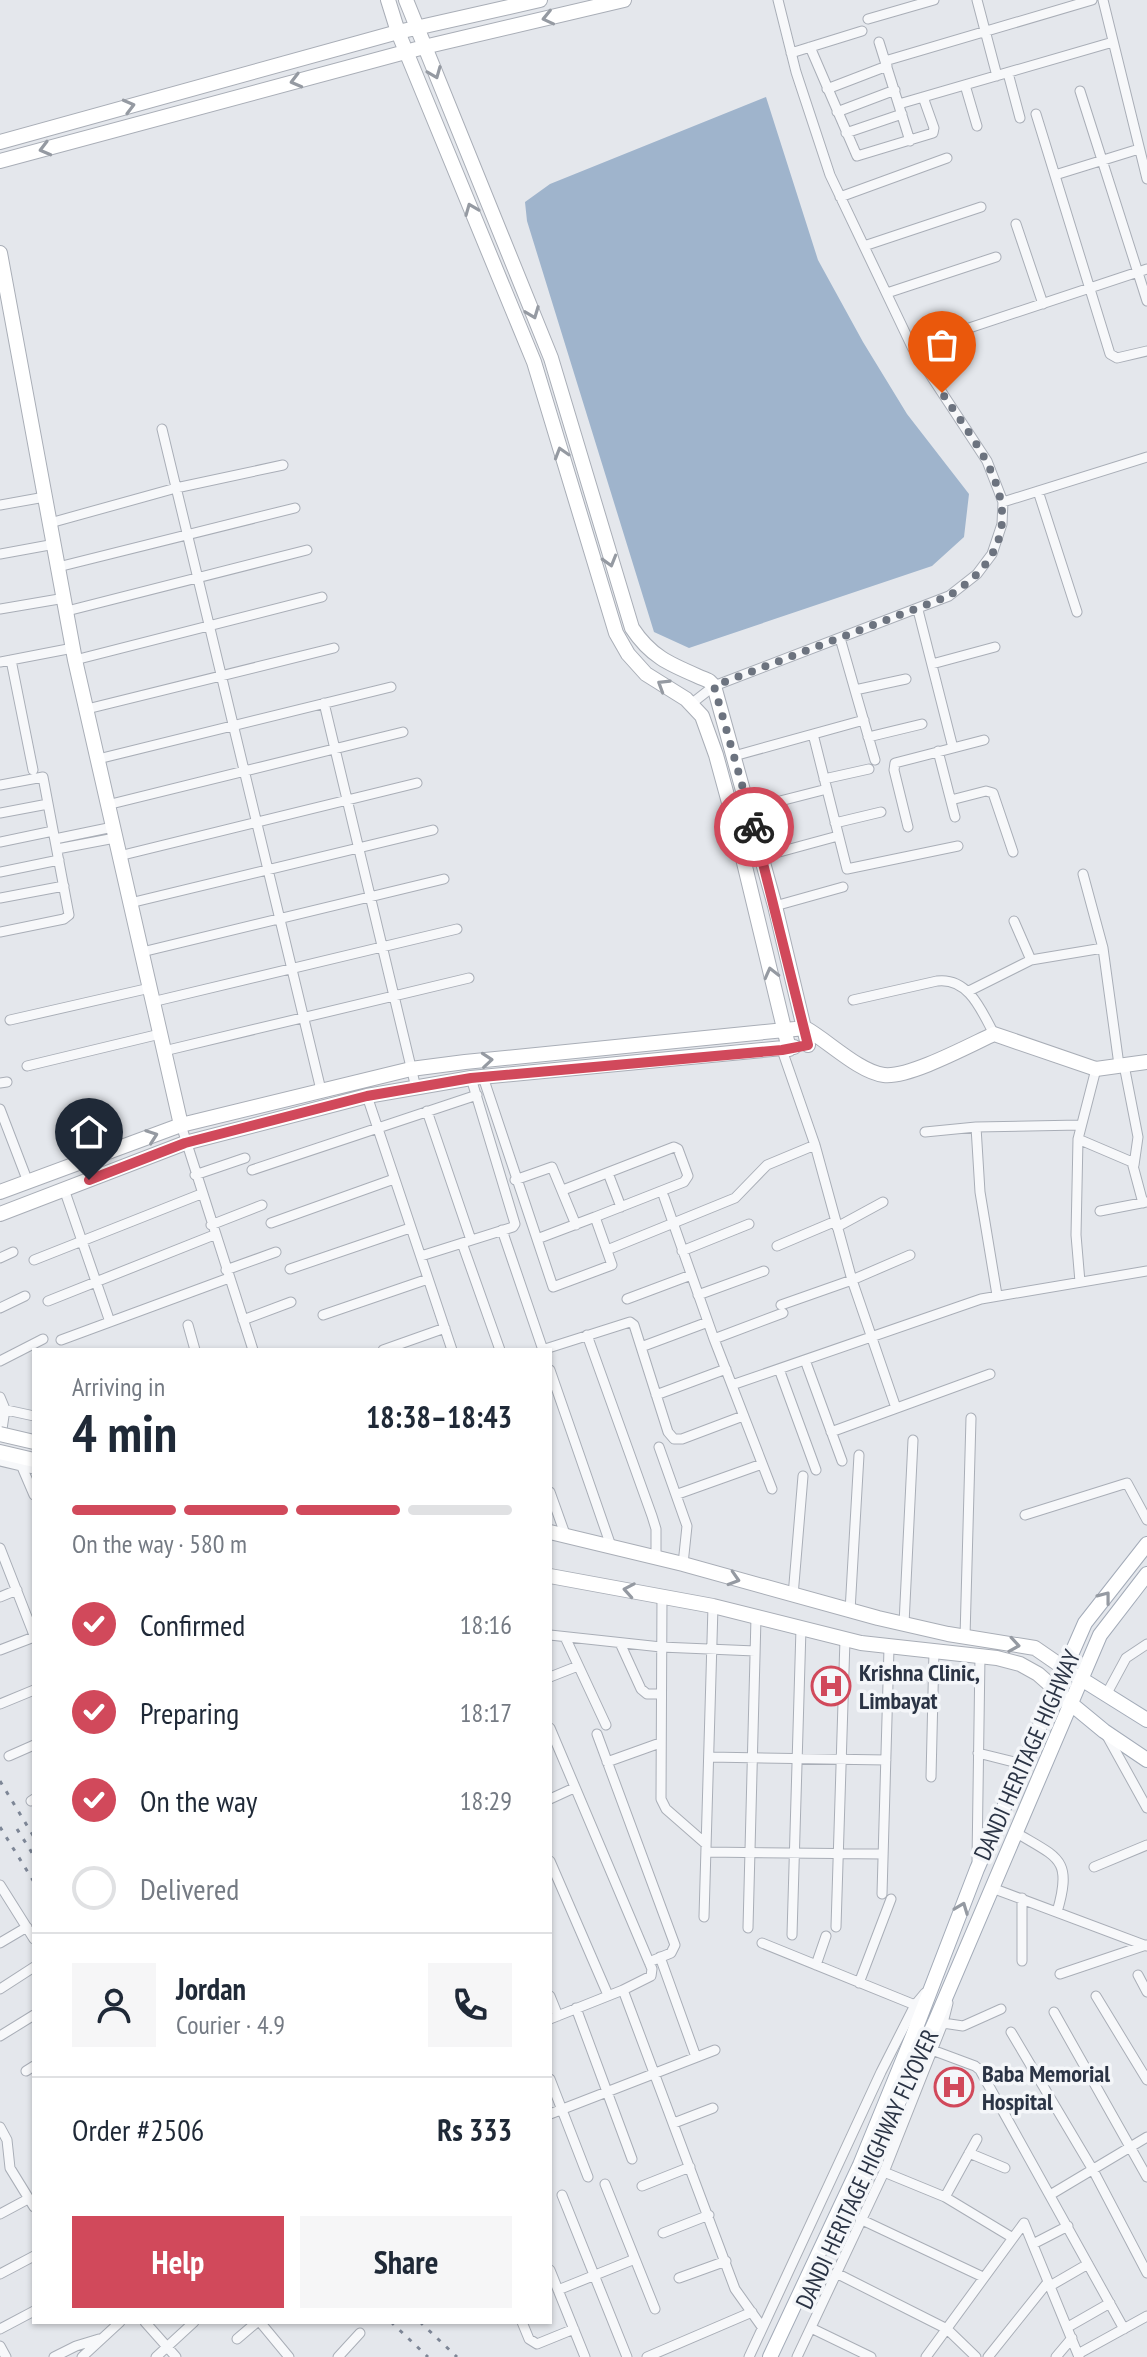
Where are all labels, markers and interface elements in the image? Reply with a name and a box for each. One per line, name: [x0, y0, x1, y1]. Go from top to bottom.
one-way arrow: [542, 9, 556, 26]
one-way arrow: [425, 65, 441, 79]
one-way arrow: [290, 72, 304, 88]
one-way arrow: [122, 99, 136, 115]
one-way arrow: [39, 139, 53, 156]
one-way arrow: [464, 203, 481, 217]
one-way arrow: [523, 305, 540, 319]
pin: [908, 311, 976, 393]
icon: bag: [920, 323, 964, 367]
one-way arrow: [554, 446, 570, 460]
one-way arrow: [601, 554, 617, 568]
one-way arrow: [658, 679, 672, 694]
courier: [714, 787, 794, 867]
icon: bike: [732, 805, 776, 849]
one-way arrow: [764, 966, 781, 980]
one-way arrow: [481, 1052, 494, 1069]
pin: [55, 1098, 123, 1180]
icon: home: [67, 1110, 111, 1154]
one-way arrow: [144, 1129, 158, 1146]
text: Arriving in: [72, 1370, 165, 1403]
text: 18:38–18:43: [366, 1397, 512, 1436]
text: 4 min: [72, 1399, 177, 1466]
text: On the way · 580 m: [72, 1527, 247, 1560]
one-way arrow: [727, 1570, 740, 1586]
one-way arrow: [622, 1582, 636, 1599]
one-way arrow: [1096, 1591, 1110, 1606]
icon: check: [72, 1602, 116, 1646]
text: Confirmed: [140, 1605, 245, 1644]
text: 18:16: [460, 1608, 512, 1641]
one-way arrow: [1007, 1636, 1021, 1653]
street label: DANDI HERITAGE HIGHWAY: [967, 1645, 1087, 1865]
place label: Krishna Clinic, Limbayat: [859, 1657, 980, 1716]
hospital icon: Krishna Clinic, Limbayat: [810, 1665, 852, 1707]
icon: check: [72, 1690, 116, 1734]
text: Preparing: [140, 1693, 239, 1732]
text: 18:17: [460, 1696, 512, 1729]
icon: check: [72, 1778, 116, 1822]
text: On the way: [140, 1781, 257, 1820]
text: 18:29: [460, 1784, 512, 1817]
text: Delivered: [140, 1869, 239, 1908]
one-way arrow: [952, 1902, 969, 1916]
button: person: [72, 1963, 156, 2047]
button: phone: [428, 1963, 512, 2047]
text: Jordan: [176, 1969, 246, 2008]
text: Courier · 4.9: [176, 2008, 285, 2041]
street label: DANDI HERITAGE HIGHWAY FLYOVER: [789, 2024, 945, 2314]
place label: Baba Memorial Hospital: [982, 2058, 1110, 2117]
hospital icon: Baba Memorial Hospital: [933, 2066, 975, 2108]
text: Order #2506: [72, 2110, 204, 2149]
text: Rs 333: [437, 2110, 512, 2149]
button: Help: [72, 2216, 284, 2308]
button: Share: [300, 2216, 512, 2308]

